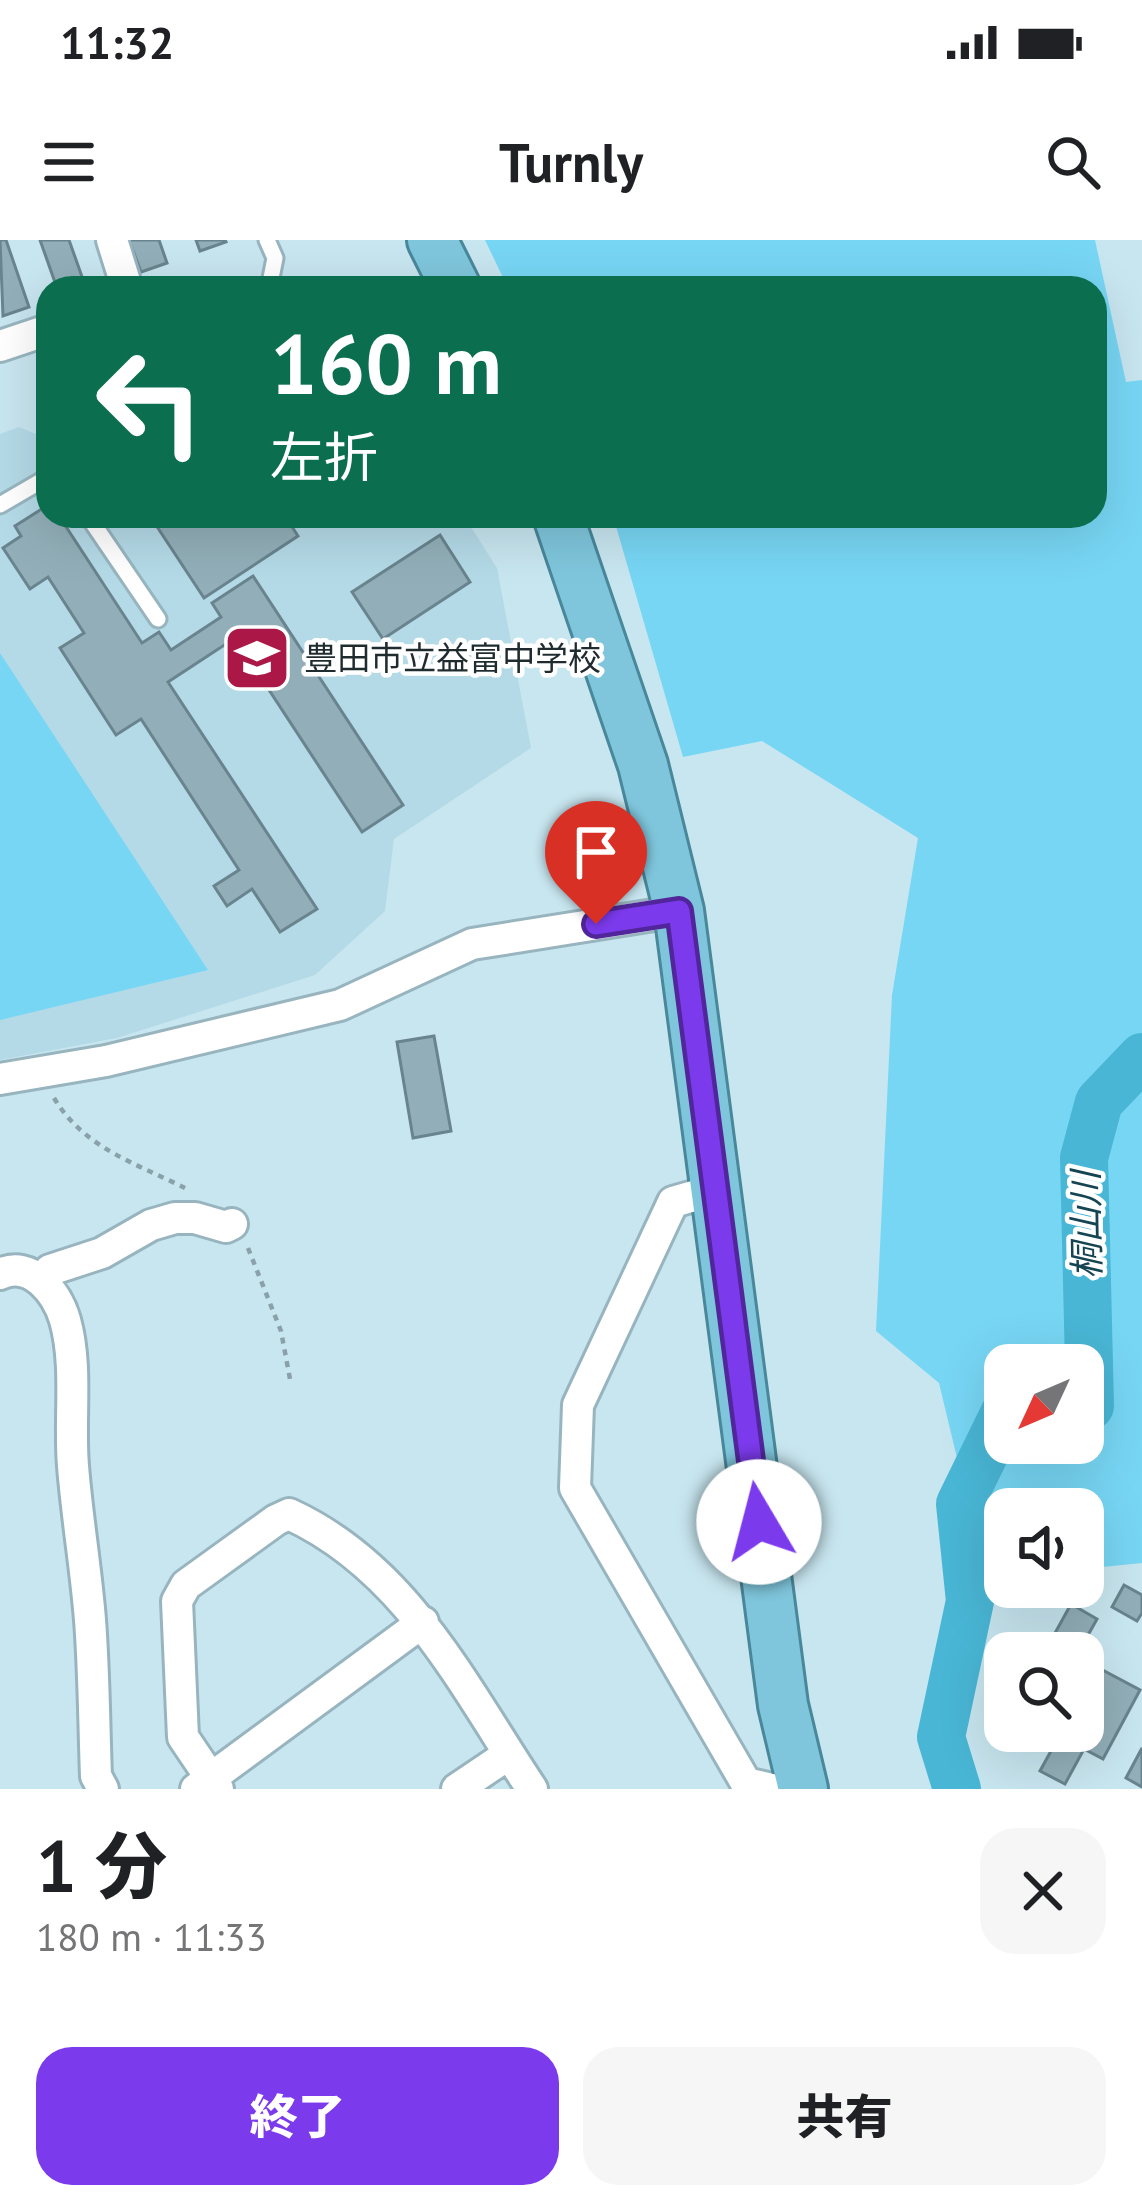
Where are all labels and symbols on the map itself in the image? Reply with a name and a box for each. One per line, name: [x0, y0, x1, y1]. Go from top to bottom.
school or university icon: 豊田市立益富中学校: [222, 623, 292, 693]
place label: 豊田市立益富中学校: [304, 636, 601, 679]
pin: [545, 801, 647, 924]
water label: 桐山川: [1061, 1167, 1110, 1279]
north arrow: [984, 1344, 1104, 1464]
position arrow: [696, 1459, 822, 1585]

